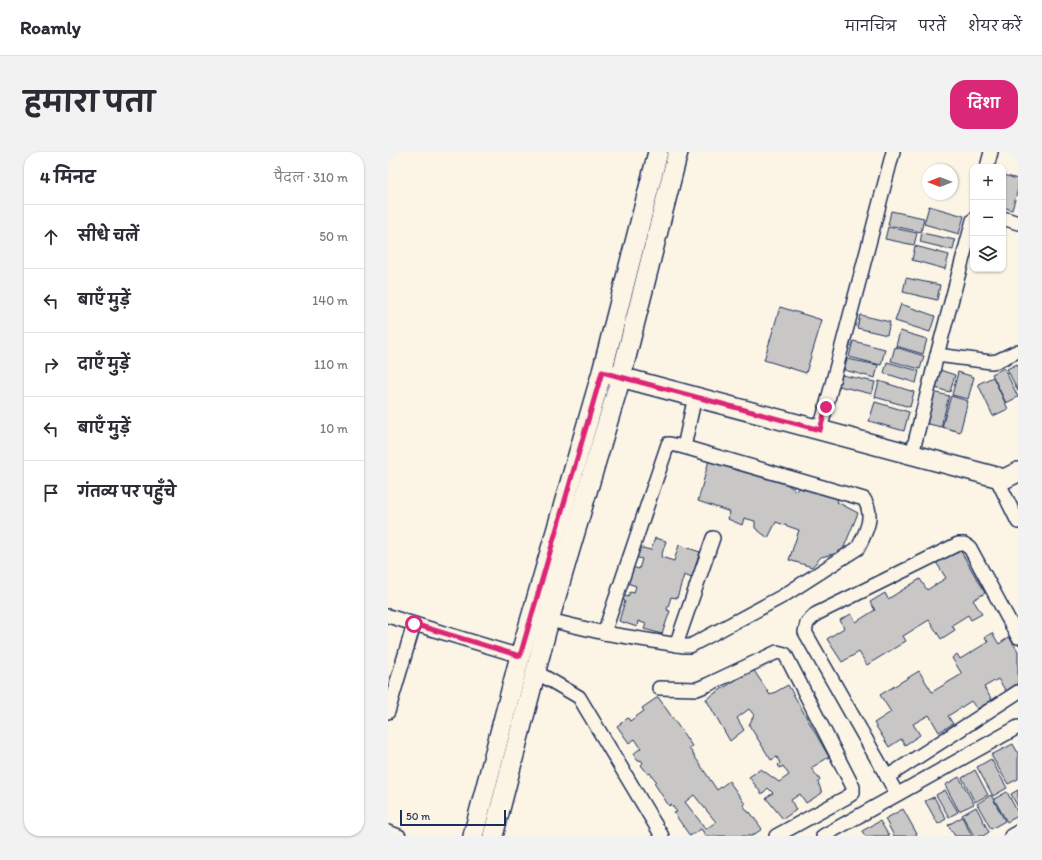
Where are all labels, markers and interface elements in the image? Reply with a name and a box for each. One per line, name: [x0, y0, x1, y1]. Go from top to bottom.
text: Roamly: [20, 16, 81, 39]
text: मानचित्र: [845, 18, 896, 35]
text: परतें: [918, 18, 946, 35]
text: शेयर करें: [968, 18, 1022, 35]
button: दिशा: [950, 80, 1018, 129]
text: हमारा पता: [24, 85, 155, 119]
north arrow: [922, 164, 958, 200]
map controls: [970, 164, 1006, 272]
button: +: [970, 164, 1006, 200]
text: 4 मिनट: [40, 167, 95, 187]
text: पैदल · 310 m: [274, 170, 348, 185]
button: −: [970, 200, 1006, 236]
icon: ahead: [40, 226, 62, 248]
text: सीधे चलें: [78, 227, 139, 245]
text: 50 m: [319, 229, 348, 244]
button: layers: [970, 236, 1006, 272]
icon: left: [40, 290, 62, 312]
text: बाएँ मुड़ें: [78, 291, 130, 309]
text: 140 m: [312, 293, 348, 308]
icon: right: [40, 354, 62, 376]
text: दाएँ मुड़ें: [78, 355, 130, 373]
text: 110 m: [314, 357, 348, 372]
route end: [817, 398, 835, 416]
icon: left: [40, 418, 62, 440]
text: बाएँ मुड़ें: [78, 419, 130, 437]
text: 10 m: [320, 421, 348, 436]
icon: arrive: [40, 482, 62, 504]
text: गंतव्य पर पहुँचे: [78, 483, 176, 501]
route start: [405, 615, 423, 633]
scale bar: [400, 808, 506, 827]
text: 50 m: [406, 810, 430, 823]

